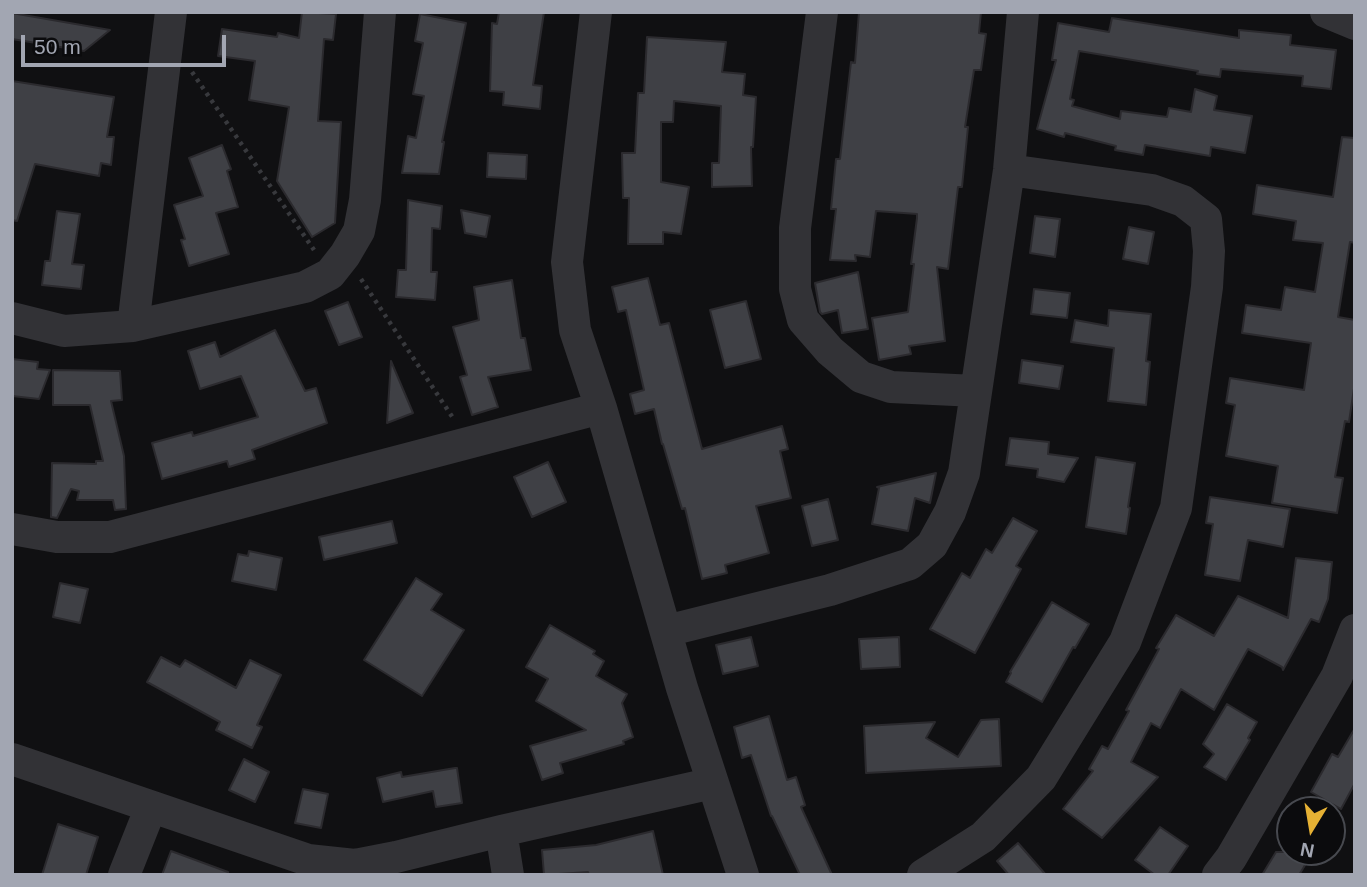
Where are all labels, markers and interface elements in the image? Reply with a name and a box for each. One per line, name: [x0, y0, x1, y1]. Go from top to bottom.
scale bar: [24, 21, 229, 65]
text: 50 m: [34, 35, 81, 58]
north arrow: [1276, 796, 1346, 866]
text: N: [1299, 839, 1316, 862]

